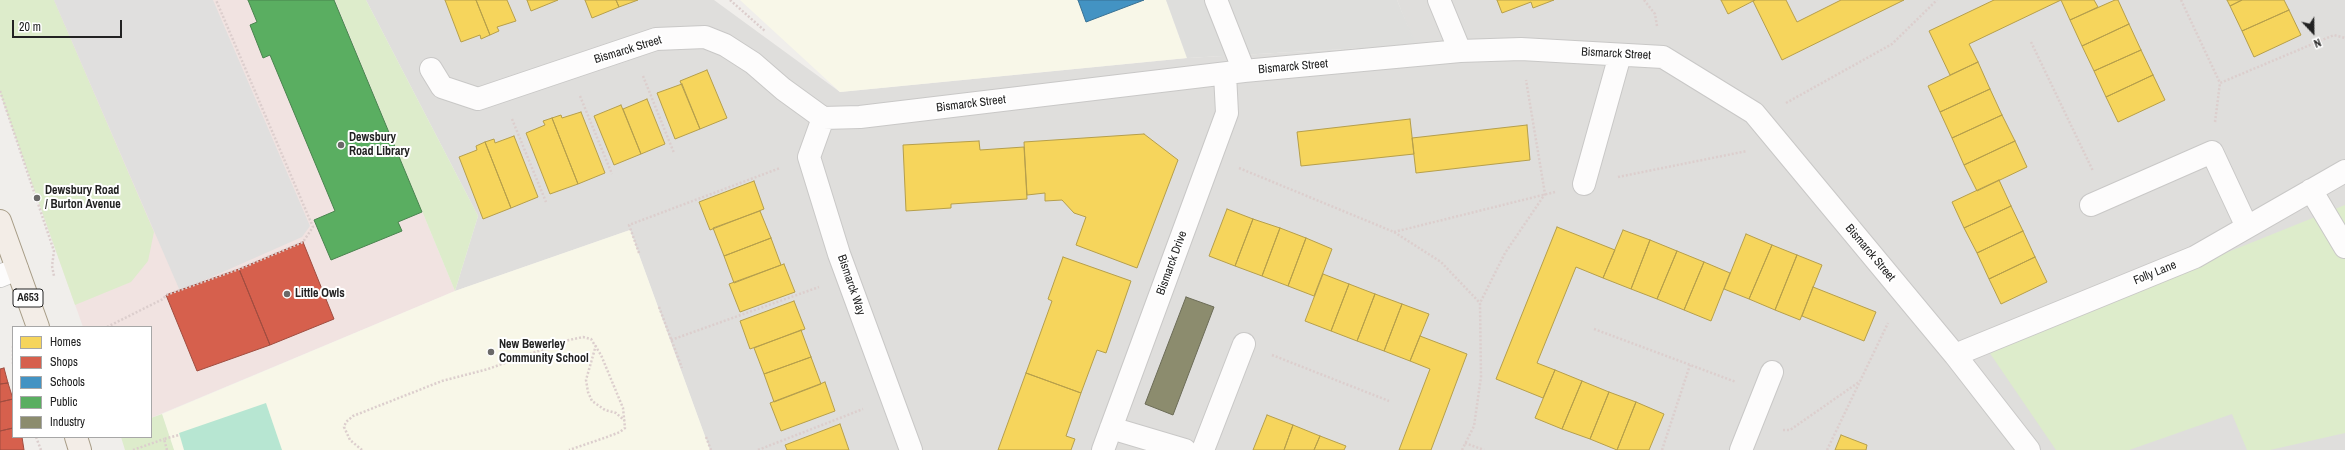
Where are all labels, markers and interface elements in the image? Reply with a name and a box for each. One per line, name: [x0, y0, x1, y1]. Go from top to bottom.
scale bar: [14, 12, 124, 38]
north arrow: [2293, 12, 2333, 52]
text: 20 m: [19, 19, 41, 35]
street label: Bismarck Street: [592, 33, 664, 67]
text: N: [2312, 35, 2323, 51]
street label: Bismarck Street: [1581, 45, 1651, 63]
street label: Bismarck Street: [1258, 57, 1328, 77]
street label: Bismarck Street: [935, 93, 1007, 115]
place label: Dewsbury Road Library: [349, 131, 410, 159]
marker: Dewsbury Road Library: [336, 140, 346, 150]
place label: Dewsbury Road / Burton Avenue: [45, 184, 121, 212]
marker: Dewsbury Road / Burton Avenue: [32, 193, 42, 203]
street label: Bismarck Street: [1842, 222, 1898, 284]
street label: Bismarck Drive: [1154, 229, 1190, 297]
street label: Bismarck Way: [834, 253, 868, 317]
street label: Folly Lane: [2131, 258, 2179, 288]
place label: Little Owls: [295, 287, 345, 301]
road number: A653: [13, 289, 43, 307]
marker: Little Owls: [282, 289, 292, 299]
legend: [12, 326, 152, 438]
text: Homes: [50, 334, 81, 350]
place label: New Bewerley Community School: [499, 338, 589, 366]
marker: New Bewerley Community School: [486, 347, 496, 357]
text: Shops: [50, 354, 78, 370]
text: Schools: [50, 374, 85, 390]
text: Public: [50, 394, 77, 410]
text: Industry: [50, 414, 85, 430]

